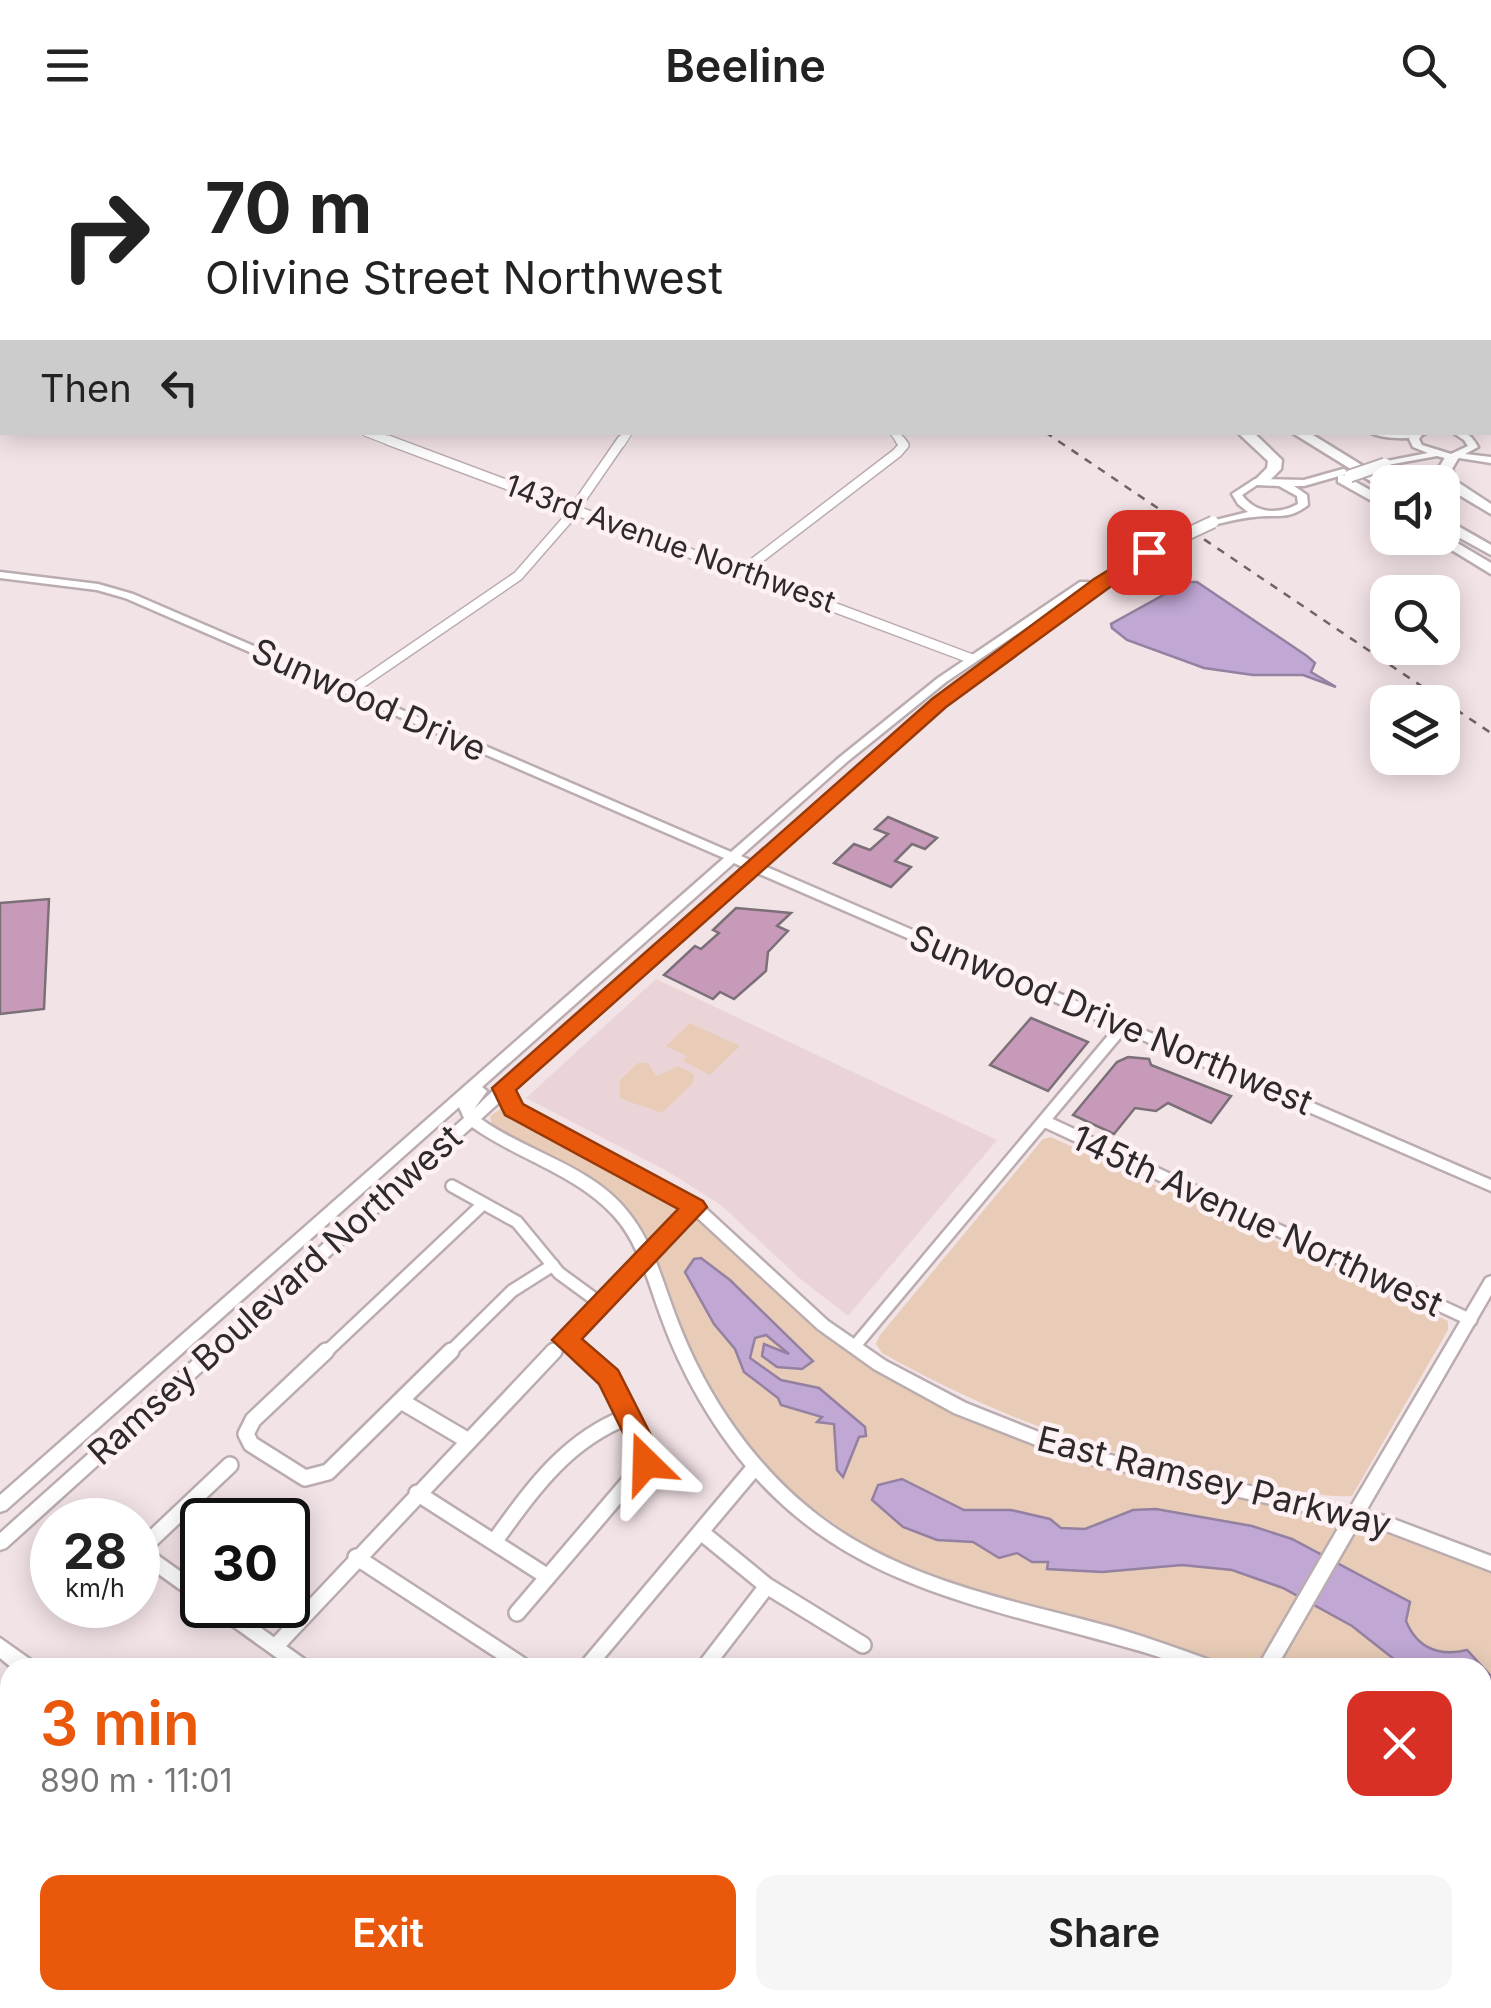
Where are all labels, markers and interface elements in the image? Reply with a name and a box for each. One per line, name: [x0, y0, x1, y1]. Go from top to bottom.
icon: menu: [40, 38, 95, 93]
text: Beeline: [665, 38, 826, 93]
icon: search: [1396, 38, 1451, 93]
text: 70 m: [205, 165, 372, 250]
icon: right: [40, 170, 170, 300]
text: Olivine Street Northwest: [205, 250, 723, 305]
icon: left: [152, 360, 207, 415]
text: Then: [40, 365, 132, 411]
map controls: [1370, 465, 1460, 775]
button: sound: [1370, 465, 1460, 555]
street label: 143rd Avenue Northwest: [500, 467, 840, 620]
pin: [1107, 510, 1192, 595]
icon: arrive: [1122, 525, 1177, 580]
button: search: [1370, 575, 1460, 665]
street label: Sunwood Drive: [246, 629, 493, 770]
button: layers: [1370, 685, 1460, 775]
street label: Sunwood Drive Northwest: [904, 915, 1319, 1123]
street label: Ramsey Boulevard Northwest: [79, 1115, 470, 1473]
street label: 145th Avenue Northwest: [1065, 1116, 1450, 1325]
position arrow: [594, 1411, 698, 1515]
street label: East Ramsey Parkway: [1033, 1417, 1396, 1545]
speed limit sign: 30: [180, 1498, 310, 1628]
text: 28: [63, 1521, 127, 1581]
text: km/h: [65, 1573, 125, 1603]
text: 3 min: [40, 1687, 200, 1759]
button: close: [1347, 1691, 1452, 1796]
text: 890 m · 11:01: [40, 1761, 233, 1800]
button: Exit: [40, 1875, 736, 1990]
button: Share: [756, 1875, 1452, 1990]

